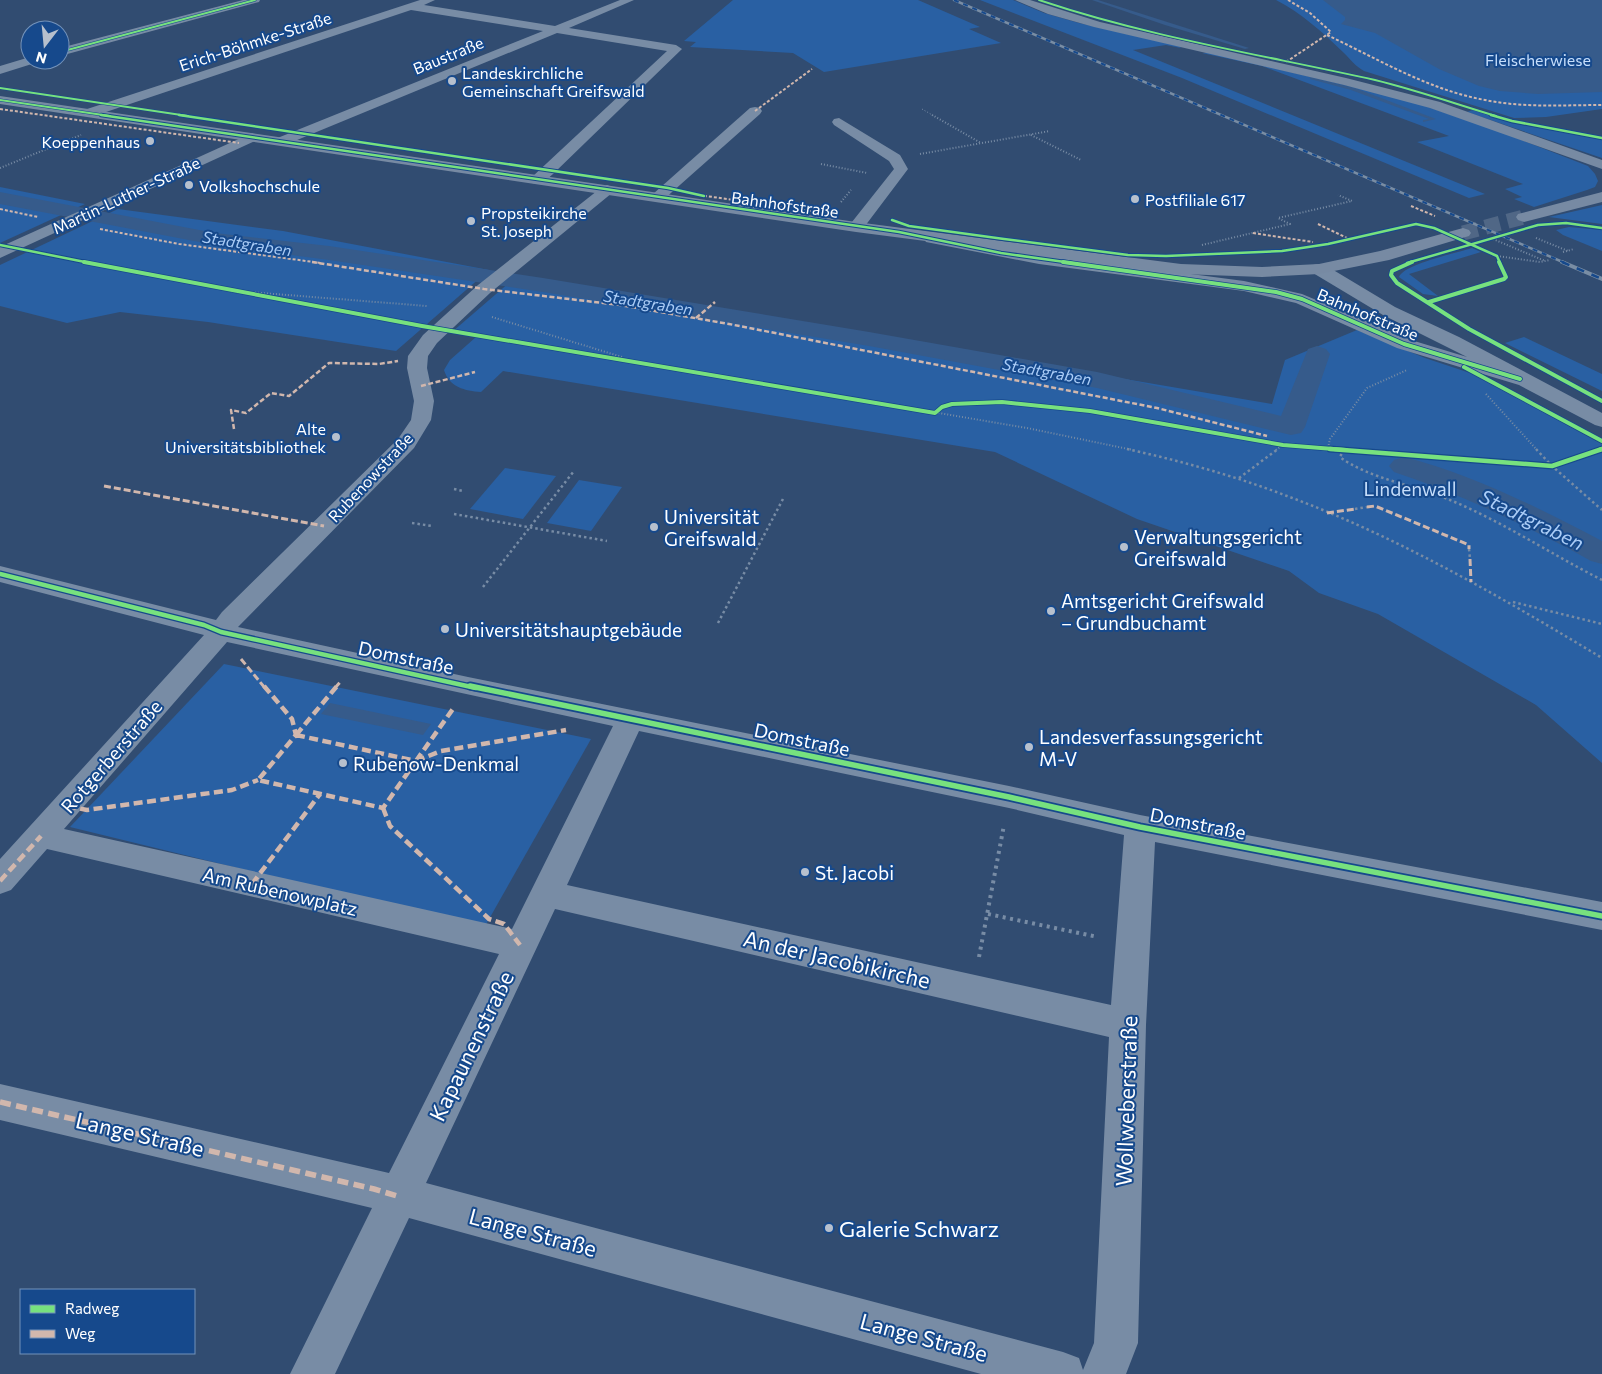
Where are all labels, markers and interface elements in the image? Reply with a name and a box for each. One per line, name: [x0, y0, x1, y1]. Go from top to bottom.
street label: Erich-Böhmke-Straße: [177, 7, 333, 75]
north arrow: [20, 20, 70, 70]
street label: Baustraße: [410, 32, 486, 78]
text: N: [34, 48, 49, 68]
park label: Fleischerwiese: [1485, 50, 1591, 69]
place label: Landeskirchliche Gemeinschaft Greifswald: [462, 63, 644, 100]
marker: Landeskirchliche Gemeinschaft Greifswald: [446, 75, 458, 87]
place label: Koeppenhaus: [42, 132, 140, 151]
marker: Koeppenhaus: [144, 135, 156, 147]
street label: Martin-Luther-Straße: [49, 152, 203, 238]
place label: Volkshochschule: [199, 176, 320, 195]
marker: Volkshochschule: [183, 179, 195, 191]
street label: Bahnhofstraße: [730, 187, 840, 221]
place label: Postfiliale 617: [1145, 190, 1246, 209]
marker: Postfiliale 617: [1129, 193, 1141, 205]
place label: Propsteikirche St. Joseph: [481, 203, 587, 240]
marker: Propsteikirche St. Joseph: [465, 215, 477, 227]
water label: Stadtgraben: [201, 227, 293, 259]
street label: Bahnhofstraße: [1314, 284, 1422, 344]
water label: Stadtgraben: [602, 286, 694, 318]
water label: Stadtgraben: [1001, 354, 1093, 388]
place label: Alte Universitätsbibliothek: [165, 419, 326, 456]
street label: Rubenowstraße: [324, 428, 416, 526]
marker: Alte Universitätsbibliothek: [330, 431, 342, 443]
park label: Lindenwall: [1364, 477, 1456, 500]
water label: Stadtgraben: [1476, 483, 1588, 555]
place label: Universität Greifswald: [664, 505, 760, 550]
marker: Universität Greifswald: [648, 521, 660, 533]
place label: Verwaltungsgericht Greifswald: [1134, 525, 1302, 570]
marker: Verwaltungsgericht Greifswald: [1118, 541, 1130, 553]
place label: Amtsgericht Greifswald – Grundbuchamt: [1061, 589, 1264, 634]
marker: Amtsgericht Greifswald – Grundbuchamt: [1045, 605, 1057, 617]
place label: Universitätshauptgebäude: [455, 618, 682, 641]
marker: Universitätshauptgebäude: [439, 623, 451, 635]
street label: Domstraße: [356, 636, 456, 678]
street label: Rotgerberstraße: [56, 695, 166, 817]
street label: Domstraße: [752, 718, 852, 760]
place label: Landesverfassungsgericht M-V: [1039, 725, 1263, 770]
marker: Landesverfassungsgericht M-V: [1023, 741, 1035, 753]
place label: Rubenow-Denkmal: [353, 752, 519, 775]
marker: Rubenow-Denkmal: [337, 757, 349, 769]
street label: Domstraße: [1148, 802, 1248, 844]
place label: St. Jacobi: [815, 861, 894, 884]
street label: Am Rubenowplatz: [200, 862, 360, 920]
marker: St. Jacobi: [799, 866, 811, 878]
street label: An der Jacobikirche: [741, 924, 933, 994]
street label: Kapaunenstraße: [423, 966, 519, 1126]
street label: Wollweberstraße: [1110, 1015, 1142, 1187]
street label: Lange Straße: [73, 1106, 207, 1162]
street label: Lange Straße: [466, 1202, 600, 1262]
place label: Galerie Schwarz: [839, 1215, 999, 1242]
marker: Galerie Schwarz: [823, 1222, 835, 1234]
legend: [20, 1289, 195, 1354]
text: Radweg: [65, 1299, 119, 1317]
street label: Lange Straße: [857, 1307, 991, 1367]
text: Weg: [65, 1324, 95, 1342]

